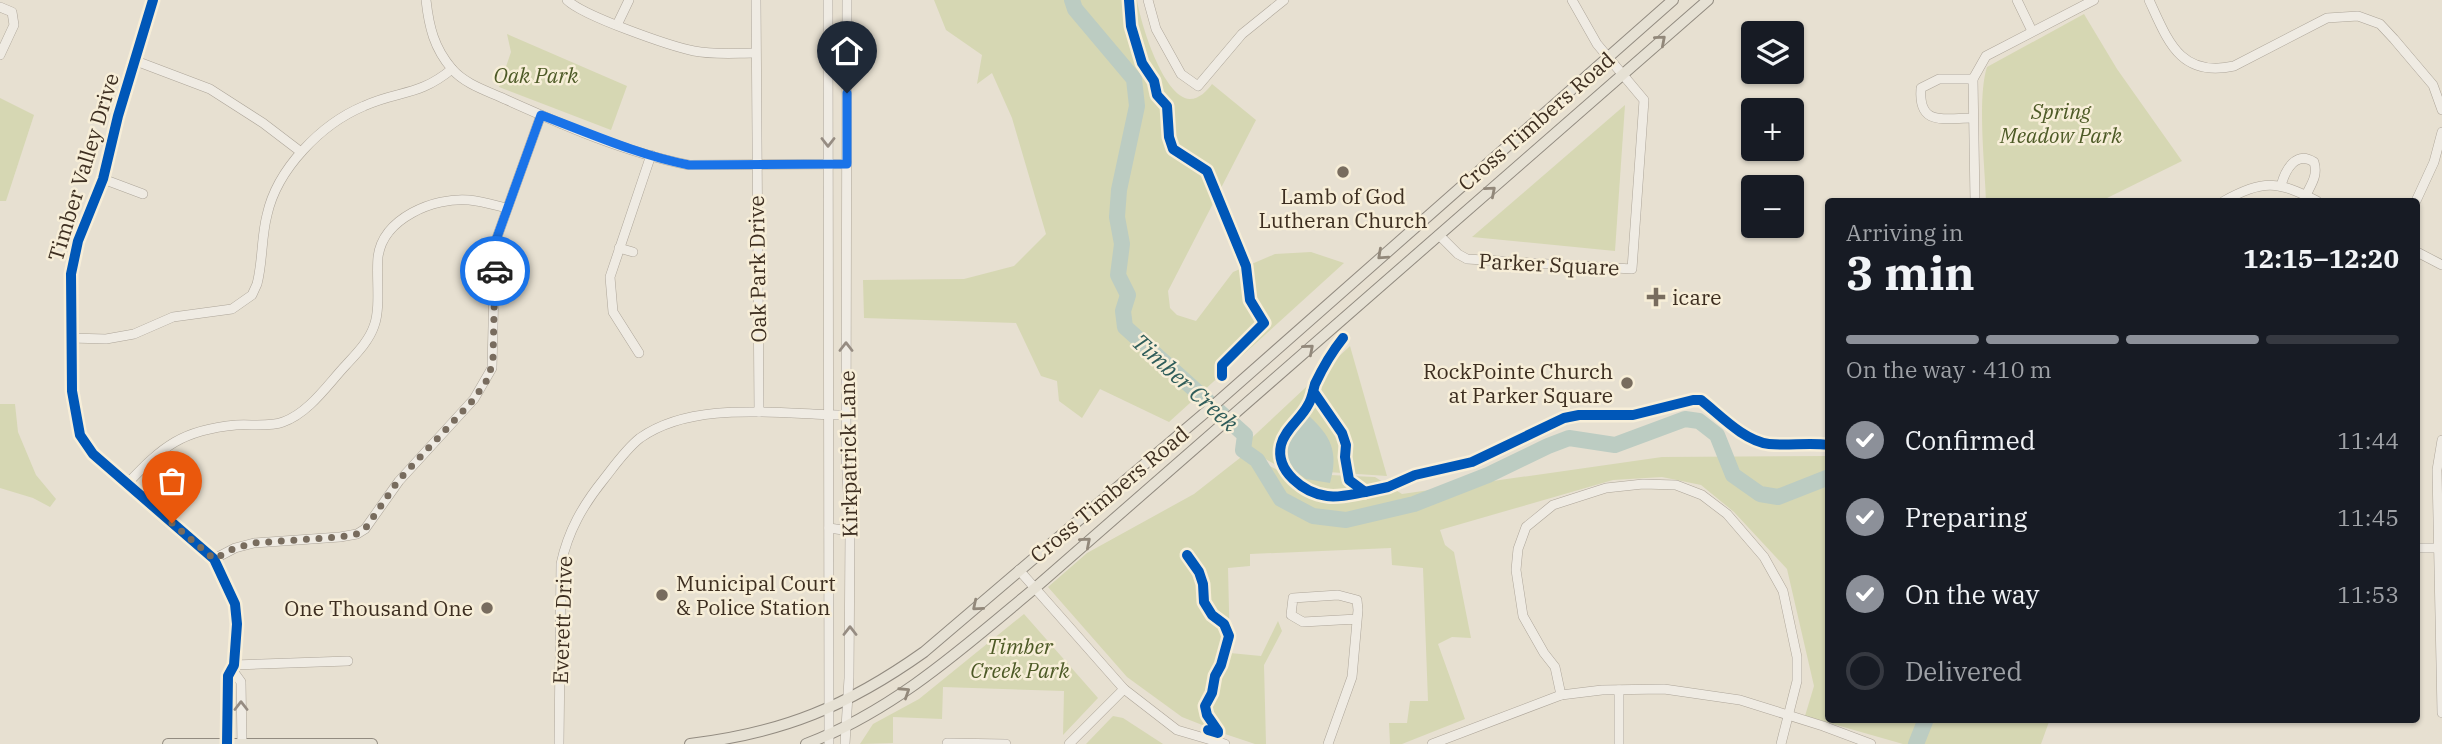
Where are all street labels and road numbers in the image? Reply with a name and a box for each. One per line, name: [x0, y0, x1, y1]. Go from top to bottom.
street label: Cross Timbers Road: [1452, 45, 1620, 197]
street label: Timber Valley Drive: [41, 69, 125, 265]
street label: Oak Park Drive: [742, 195, 772, 343]
street label: Parker Square: [1478, 246, 1620, 282]
street label: Kirkpatrick Lane: [833, 370, 863, 538]
street label: Cross Timbers Road: [1024, 419, 1194, 569]
street label: Everett Drive: [546, 555, 578, 685]

